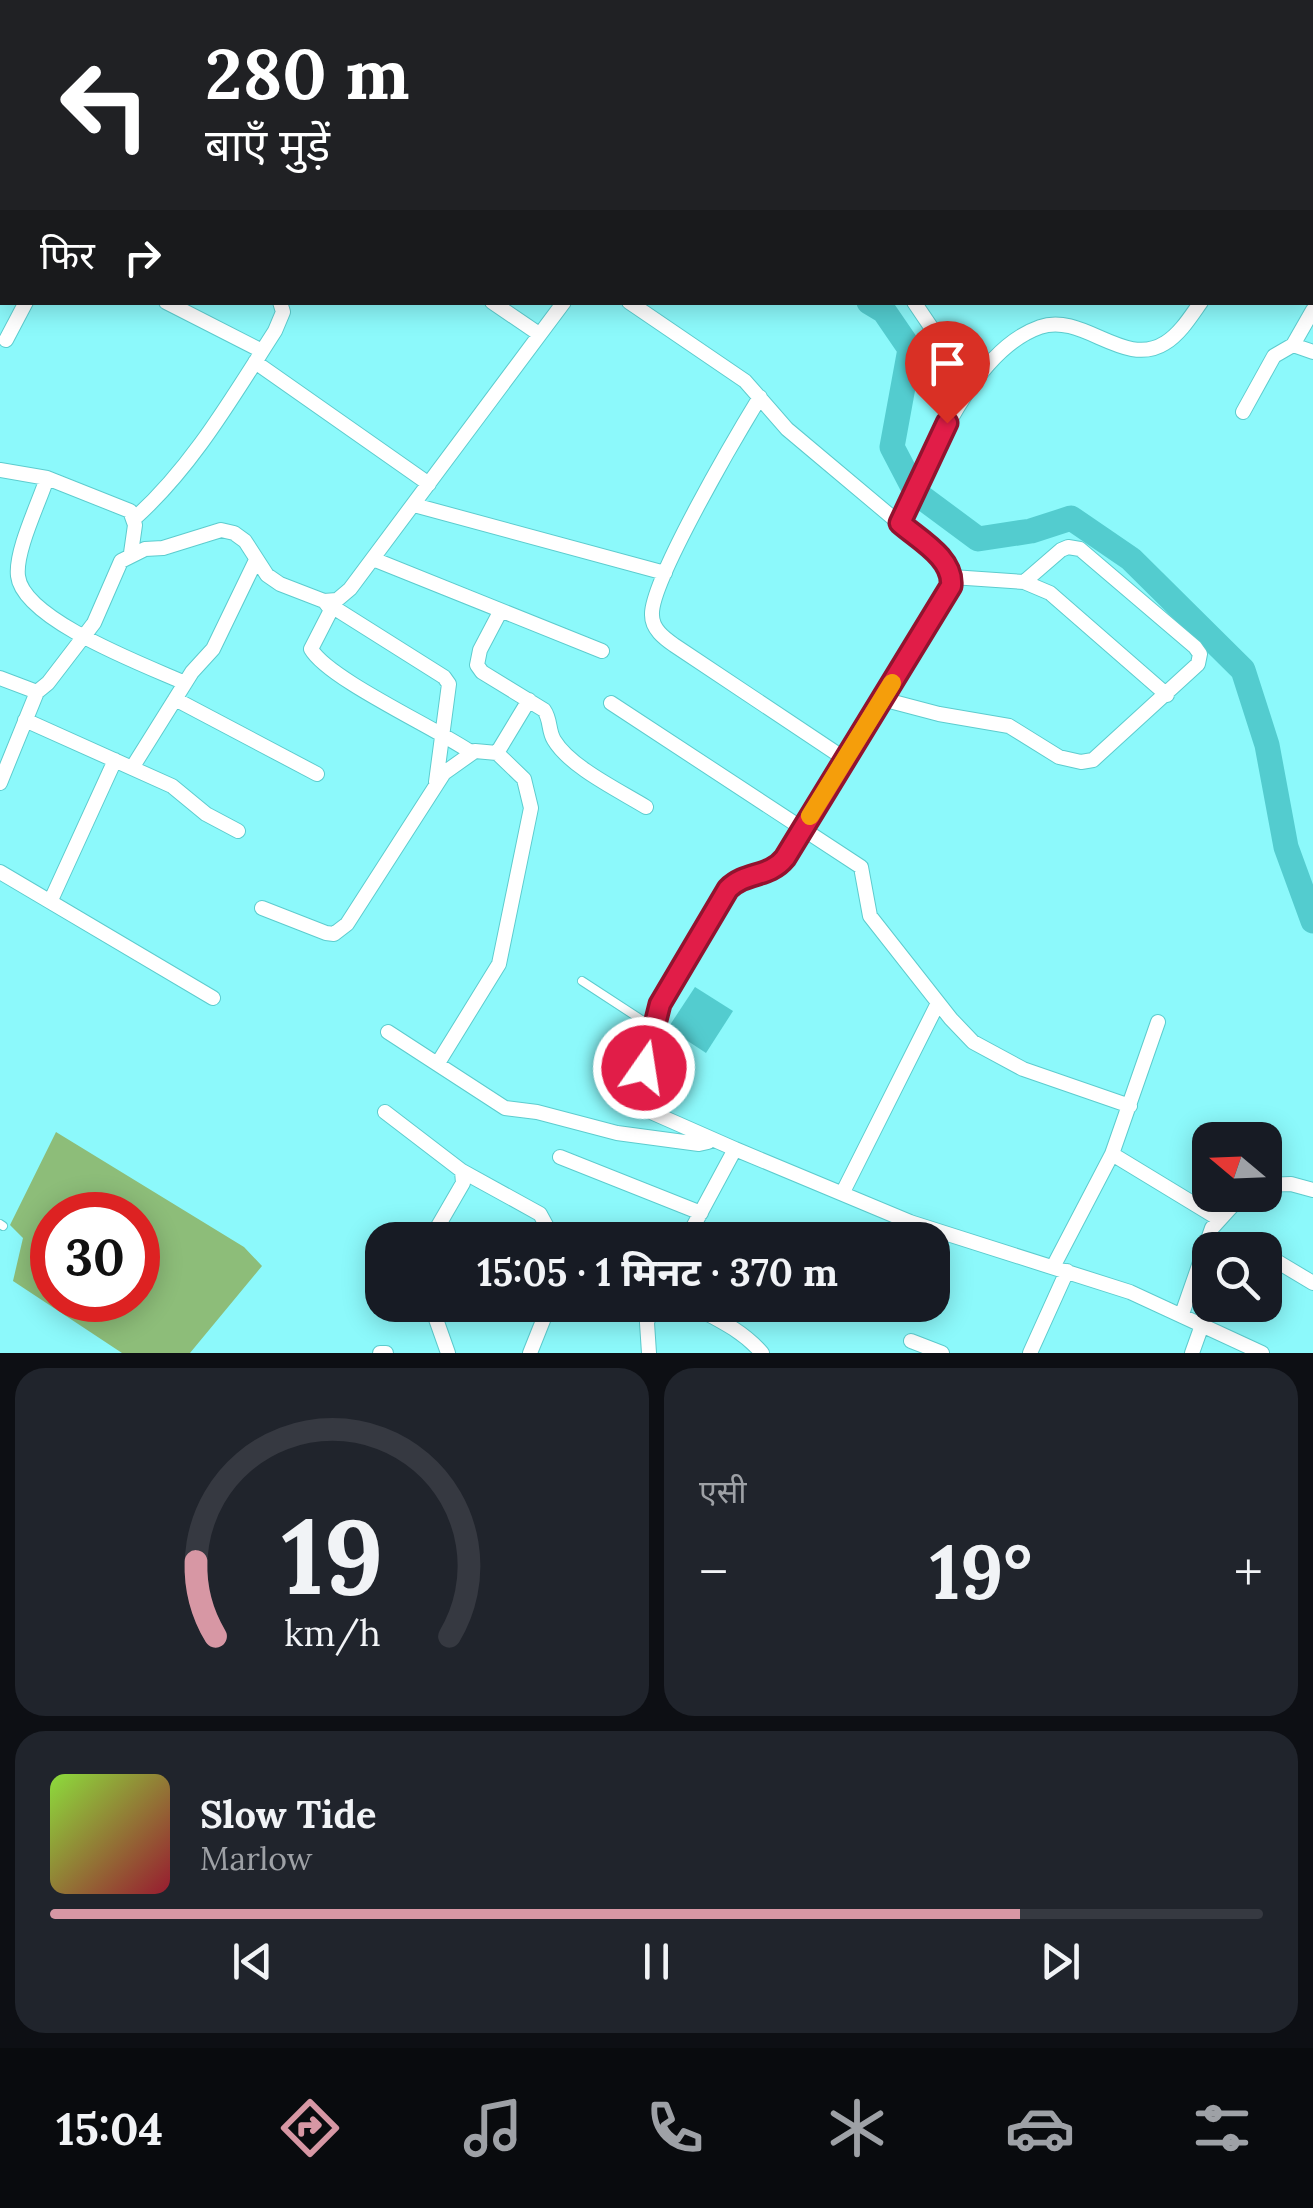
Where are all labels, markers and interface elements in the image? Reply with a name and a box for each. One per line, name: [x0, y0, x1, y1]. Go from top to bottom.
text: 280 m: [205, 29, 410, 118]
icon: left: [40, 40, 170, 170]
text: बाएँ मुड़ें: [205, 116, 330, 173]
icon: right: [115, 230, 170, 285]
text: फिर: [40, 231, 95, 279]
pin: [905, 321, 990, 424]
icon: arrive: [920, 336, 975, 391]
position arrow: [592, 1016, 696, 1120]
north arrow: [1192, 1122, 1282, 1212]
map controls: [1192, 1122, 1282, 1322]
speed limit sign: 30: [30, 1192, 160, 1322]
button: search: [1192, 1232, 1282, 1322]
text: 15:05 · 1 मिनट · 370 m: [477, 1248, 838, 1296]
text: एसी: [699, 1471, 747, 1512]
text: 19: [281, 1489, 383, 1622]
text: 19°: [930, 1524, 1032, 1620]
text: −: [699, 1537, 728, 1607]
text: +: [1234, 1537, 1263, 1607]
text: km/h: [284, 1610, 380, 1656]
text: Slow Tide: [200, 1790, 377, 1838]
text: Marlow: [200, 1838, 312, 1879]
icon: previous: [225, 1934, 280, 1989]
icon: pause: [629, 1934, 684, 1989]
icon: next: [1033, 1934, 1088, 1989]
icon: directions: [275, 2093, 345, 2163]
icon: music: [458, 2093, 528, 2163]
icon: phone: [640, 2093, 710, 2163]
icon: climate: [822, 2093, 892, 2163]
icon: car: [1005, 2093, 1075, 2163]
icon: filters: [1187, 2093, 1257, 2163]
text: 15:04: [56, 2100, 163, 2157]

